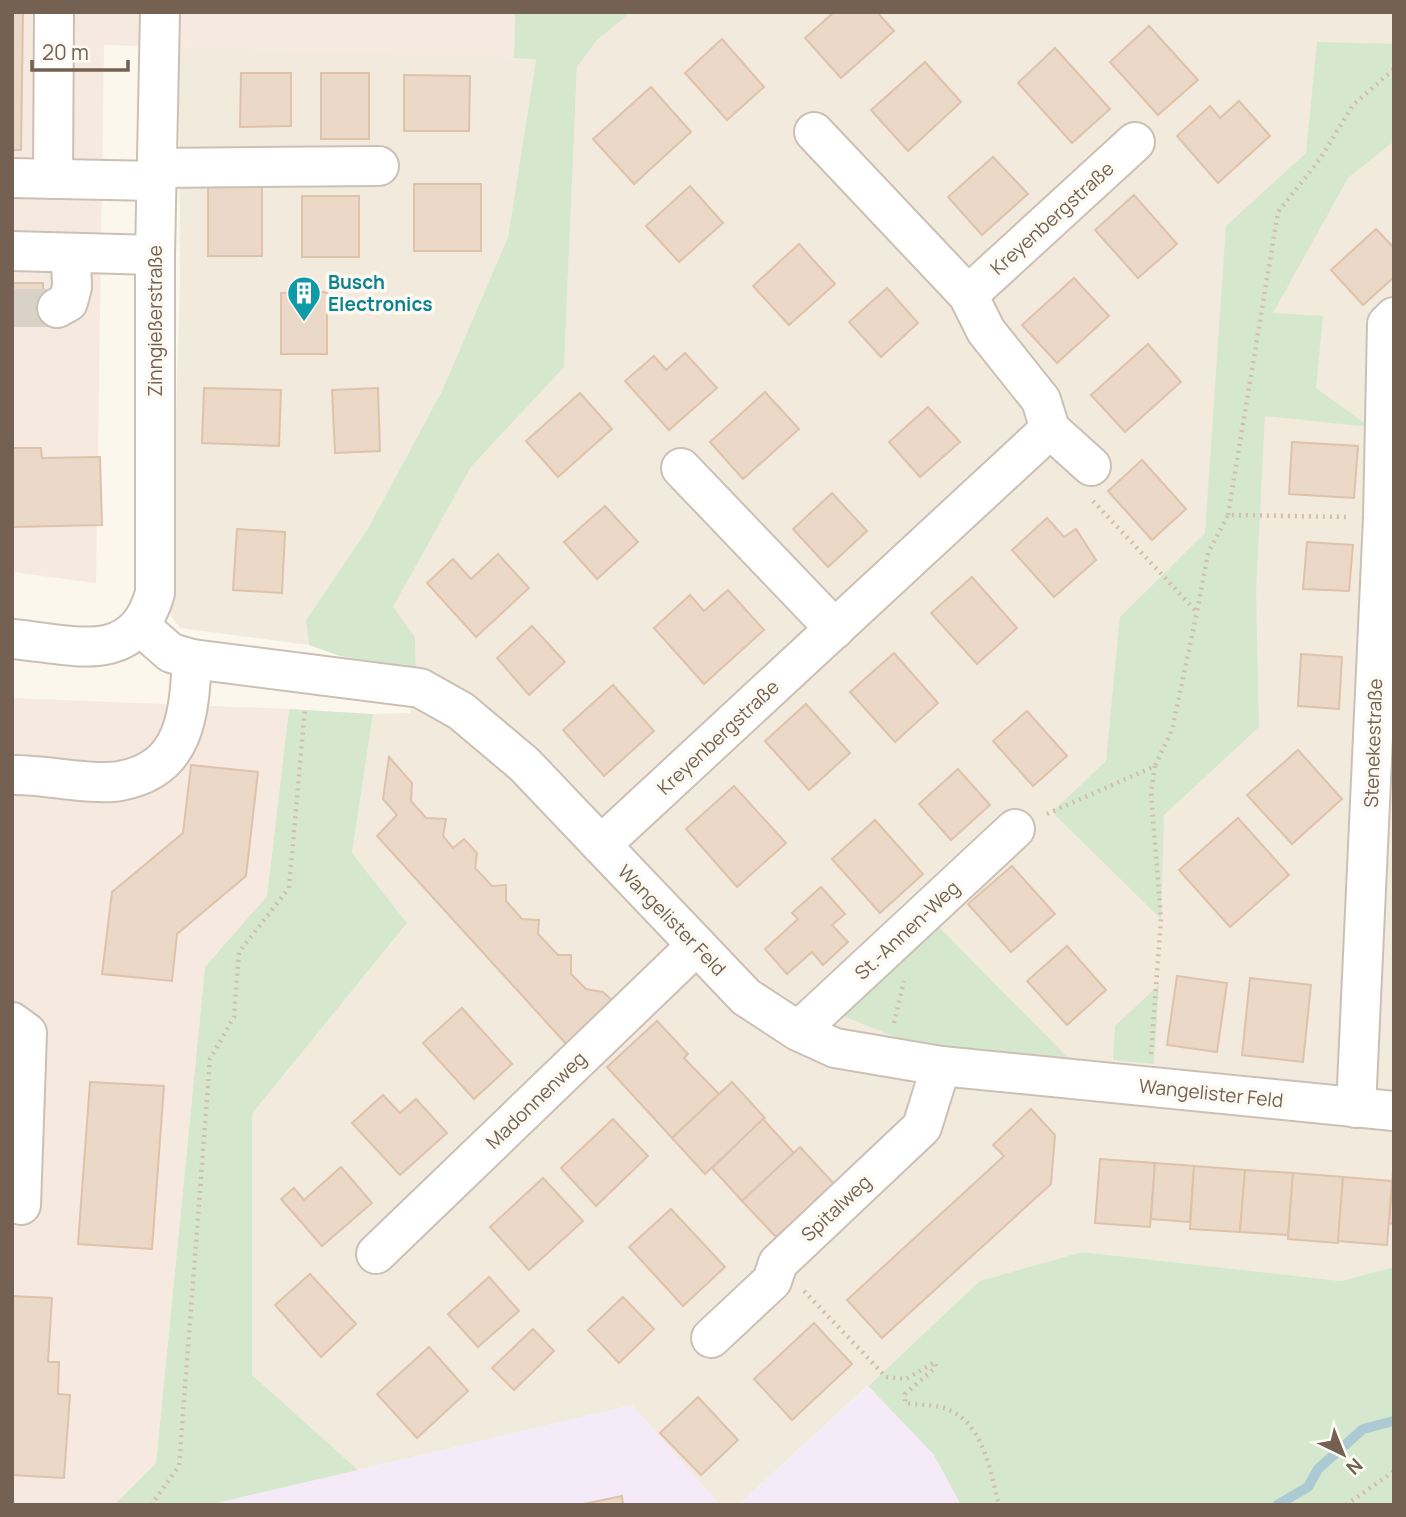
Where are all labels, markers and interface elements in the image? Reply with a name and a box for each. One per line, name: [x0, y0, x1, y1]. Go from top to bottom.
scale bar: [32, 28, 128, 72]
text: 20 m: [42, 38, 89, 66]
street label: Kreyenbergstraße: [985, 156, 1119, 280]
street label: Zinngießerstraße: [142, 245, 168, 397]
place label: Busch Electronics: [328, 269, 433, 317]
building icon: Busch Electronics: [285, 274, 323, 323]
street label: Kreyenbergstraße: [651, 674, 785, 800]
street label: Stenekestraße: [1358, 678, 1388, 808]
street label: Wangelister Feld: [612, 859, 732, 981]
street label: St.-Annen-Weg: [849, 875, 965, 985]
street label: Madonnenweg: [480, 1045, 592, 1155]
street label: Wangelister Feld: [1138, 1072, 1284, 1114]
street label: Spitalweg: [795, 1169, 877, 1247]
north arrow: [1308, 1419, 1378, 1489]
text: N: [1341, 1452, 1368, 1481]

